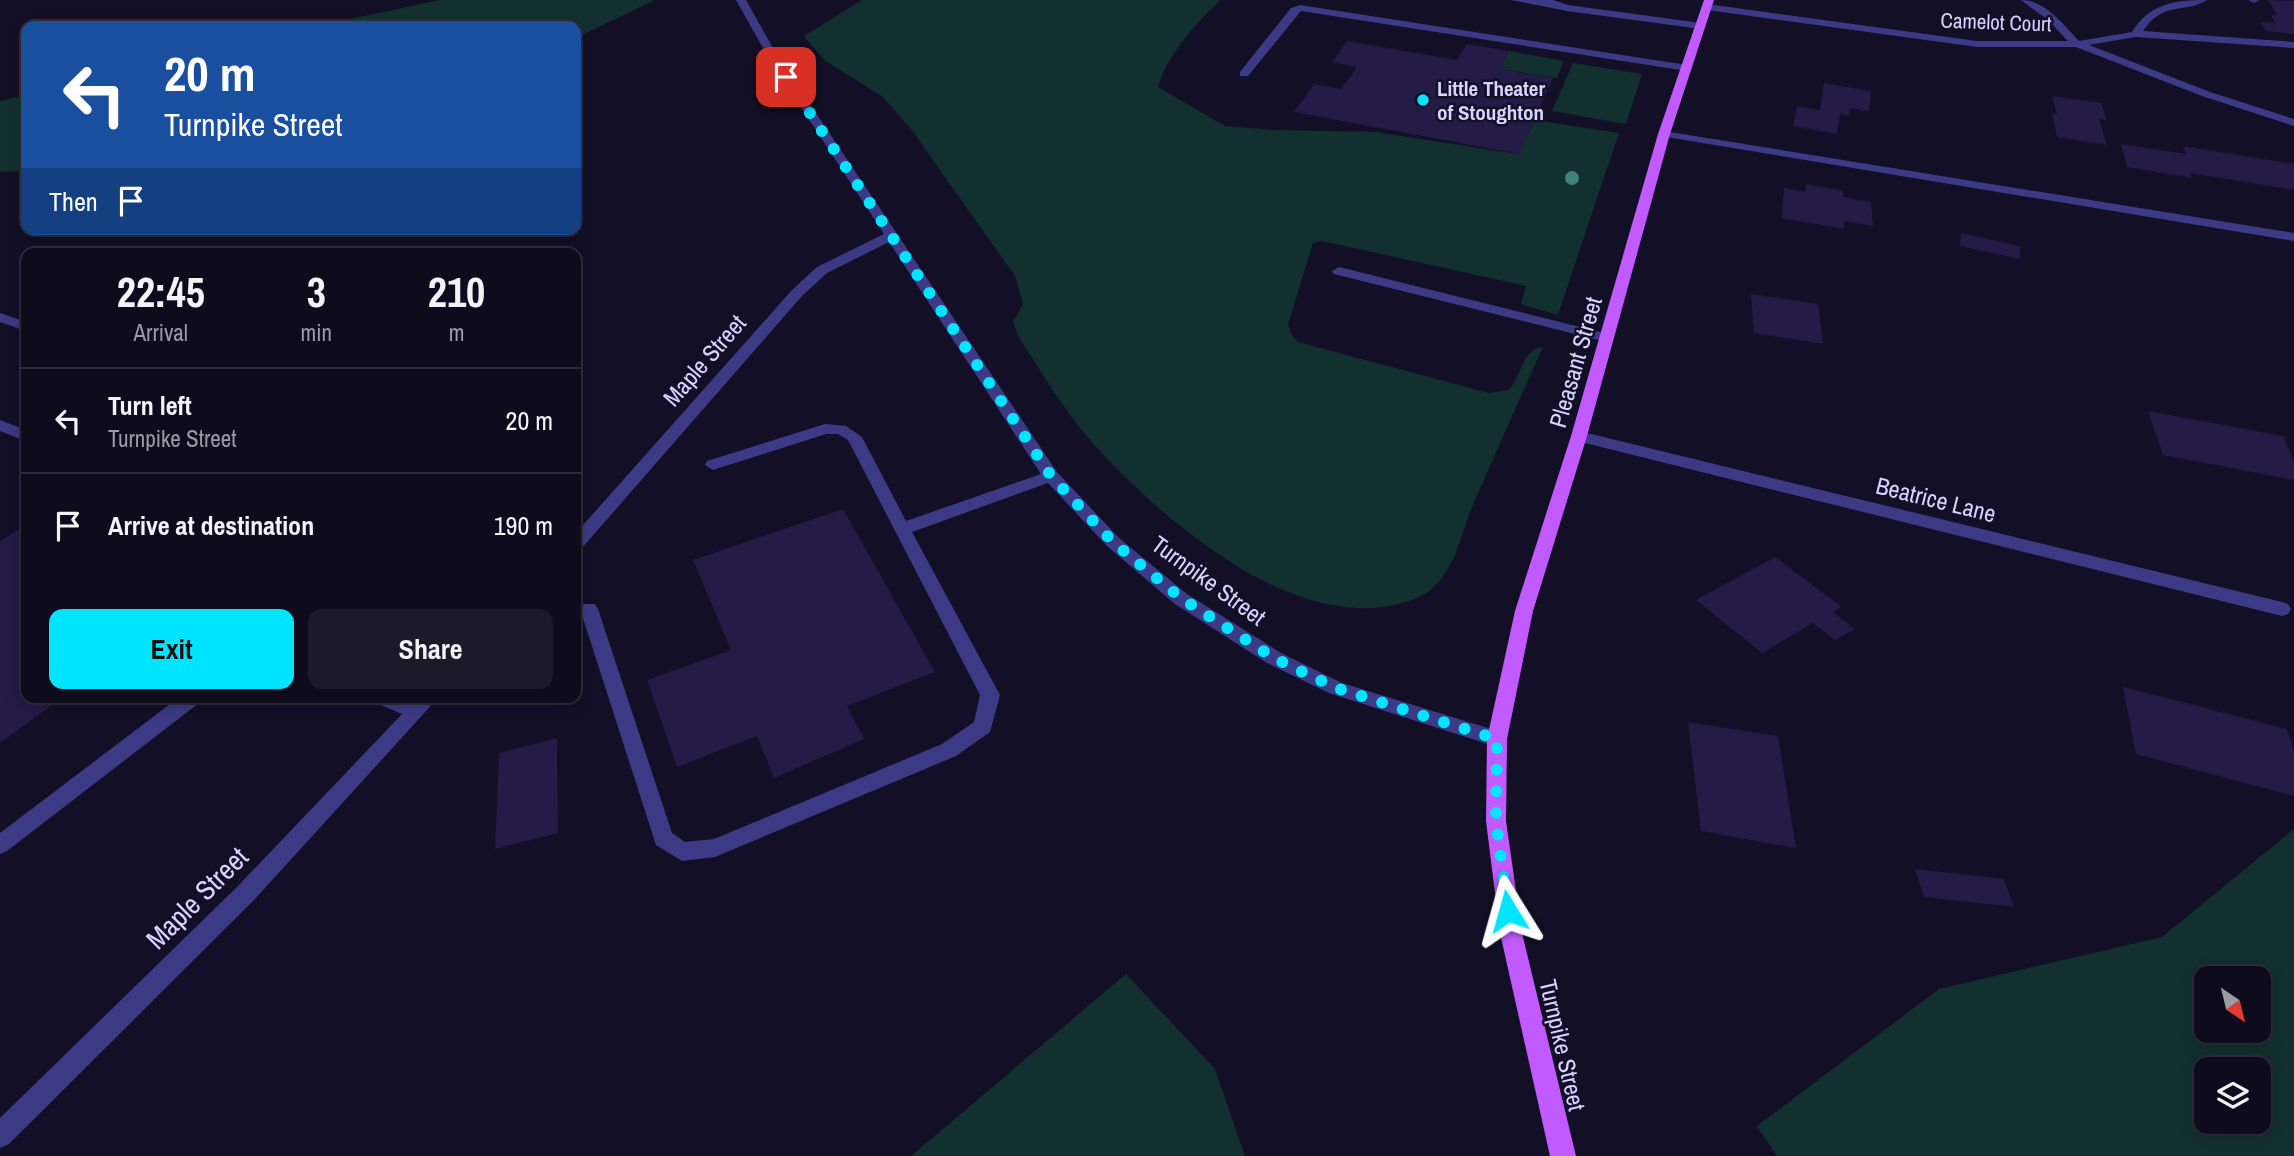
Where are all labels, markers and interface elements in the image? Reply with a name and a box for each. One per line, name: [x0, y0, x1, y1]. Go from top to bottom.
street label: Camelot Court: [1940, 6, 2052, 38]
text: 20 m: [164, 40, 256, 106]
pin: [756, 47, 816, 107]
icon: left: [49, 49, 140, 140]
icon: arrive: [767, 58, 805, 96]
place label: Little Theater of Stoughton: [1437, 74, 1545, 127]
marker: Little Theater of Stoughton: [1415, 92, 1431, 108]
text: Turnpike Street: [164, 103, 343, 146]
icon: arrive: [112, 182, 150, 220]
text: Then: [49, 184, 98, 219]
text: 22:45: [117, 264, 205, 320]
text: 3: [307, 264, 326, 320]
text: 210: [428, 264, 485, 320]
street label: Pleasant Street: [1541, 292, 1609, 431]
street label: Maple Street: [655, 307, 753, 413]
text: Arrival: [134, 317, 188, 348]
text: min: [301, 317, 332, 348]
text: m: [449, 317, 464, 348]
text: Turn left: [108, 388, 192, 423]
icon: left: [49, 402, 87, 440]
text: 20 m: [506, 403, 553, 438]
text: Turnpike Street: [108, 423, 236, 454]
street label: Beatrice Lane: [1873, 469, 1999, 529]
icon: arrive: [49, 507, 87, 545]
text: Arrive at destination: [108, 508, 314, 543]
text: 190 m: [494, 508, 553, 543]
street label: Turnpike Street: [1145, 528, 1273, 633]
button: Exit: [49, 609, 294, 689]
button: Share: [308, 609, 553, 689]
street label: Maple Street: [138, 839, 256, 957]
position arrow: [1471, 874, 1545, 948]
north arrow: [2194, 966, 2272, 1043]
map controls: [2194, 966, 2271, 1134]
street label: Turnpike Street: [1532, 976, 1594, 1114]
button: layers: [2194, 1057, 2271, 1134]

